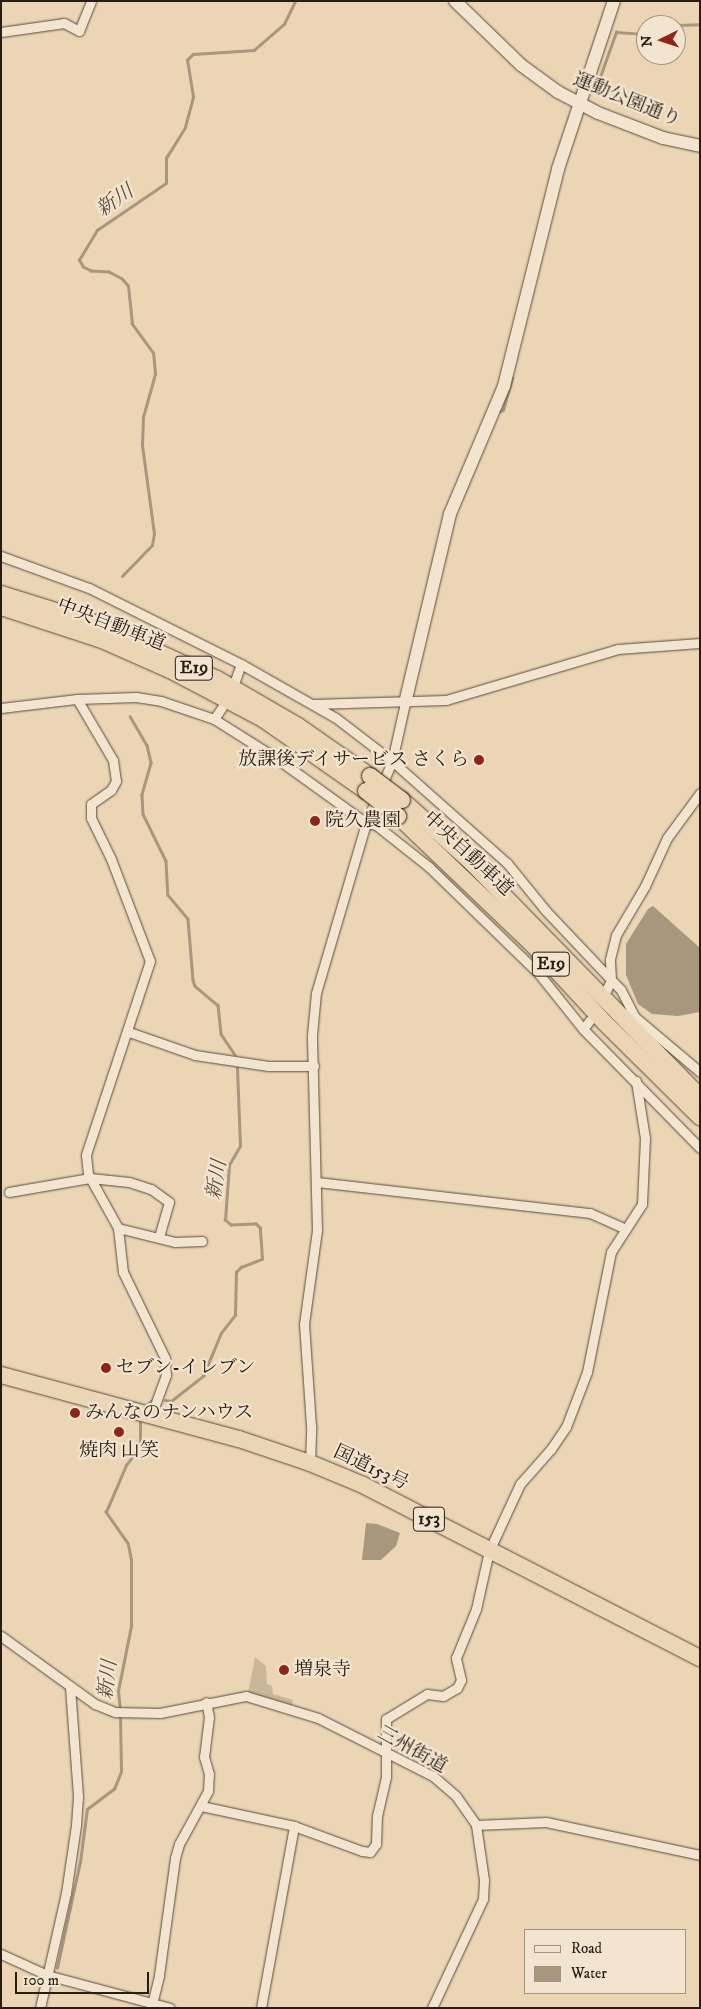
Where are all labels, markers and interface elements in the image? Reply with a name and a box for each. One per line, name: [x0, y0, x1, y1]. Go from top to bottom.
north arrow: [636, 15, 686, 65]
text: N: [638, 35, 656, 47]
street label: 運動公園通り: [570, 68, 684, 132]
water label: 新川: [92, 180, 138, 222]
street label: 中央自動車道: [54, 594, 168, 656]
road number: E19: [174, 652, 214, 684]
place label: 放課後デイサービス さくら: [237, 749, 469, 771]
marker: 放課後デイサービス さくら: [473, 754, 485, 766]
street label: 中央自動車道: [419, 807, 517, 901]
place label: 院久農園: [325, 810, 401, 832]
marker: 院久農園: [309, 815, 321, 827]
road number: E19: [531, 949, 571, 980]
water label: 新川: [202, 1158, 232, 1202]
place label: セブン-イレブン: [116, 1357, 257, 1379]
marker: セブン-イレブン: [100, 1362, 112, 1374]
place label: みんなのナンハウス: [85, 1402, 256, 1424]
marker: みんなのナンハウス: [69, 1407, 81, 1419]
marker: 焼肉 山笑: [113, 1426, 125, 1438]
place label: 焼肉 山笑: [79, 1440, 159, 1462]
street label: 国道153号: [330, 1441, 412, 1495]
road number: 153: [413, 1504, 445, 1535]
water label: 新川: [94, 1659, 122, 1701]
place label: 増泉寺: [294, 1659, 351, 1681]
marker: 増泉寺: [278, 1664, 290, 1676]
street label: 三州街道: [373, 1722, 451, 1778]
legend: [524, 1929, 686, 1994]
text: Road: [571, 1939, 602, 1958]
scale bar: [18, 1962, 151, 1994]
text: Water: [571, 1964, 607, 1983]
text: 100 m: [23, 1971, 59, 1990]

